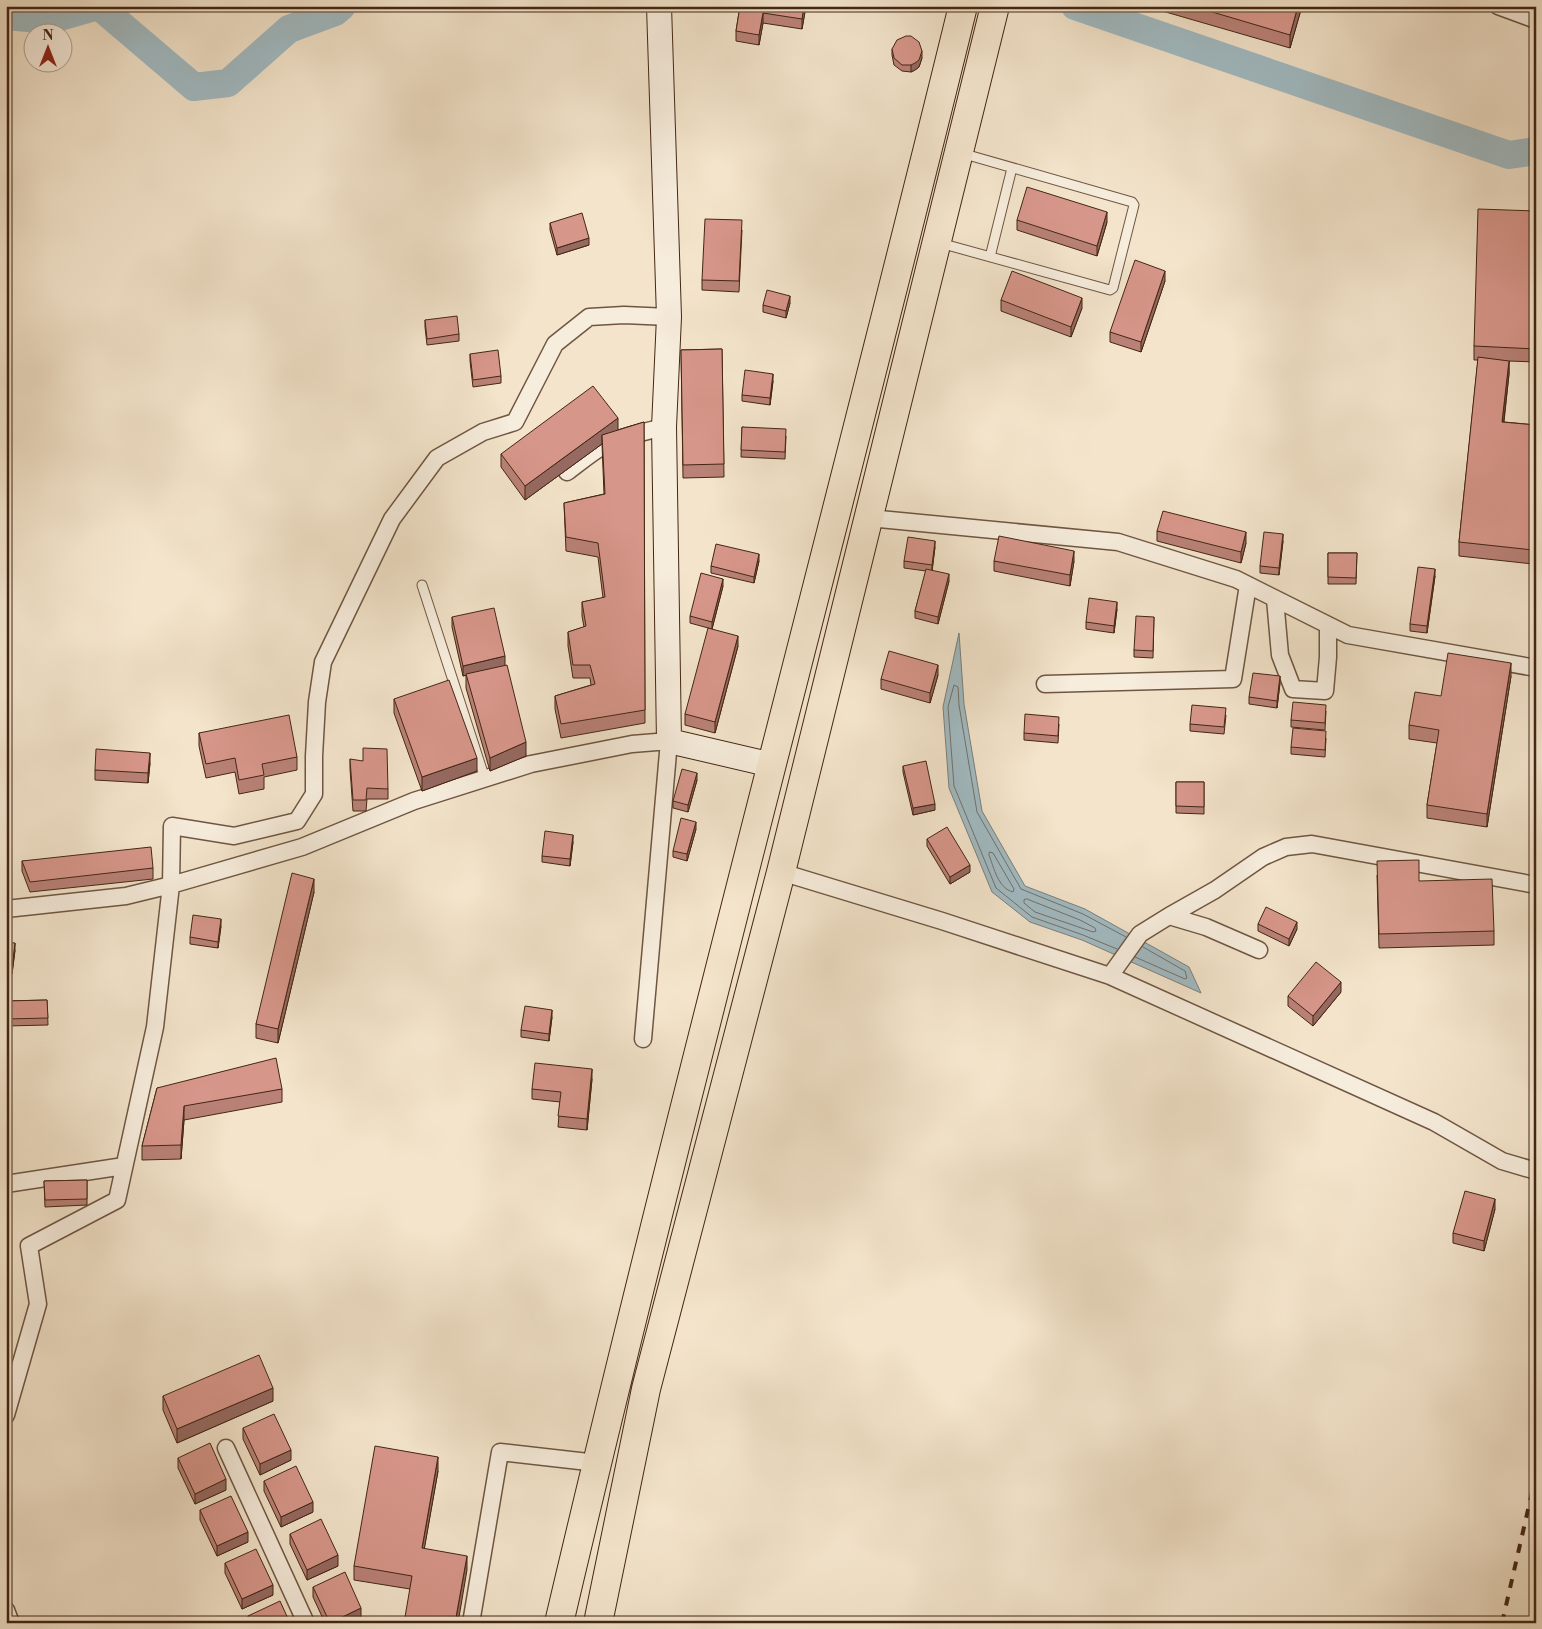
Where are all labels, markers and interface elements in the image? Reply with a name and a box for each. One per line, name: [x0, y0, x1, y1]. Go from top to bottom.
north arrow: [22, 22, 72, 72]
text: N: [42, 27, 54, 45]

